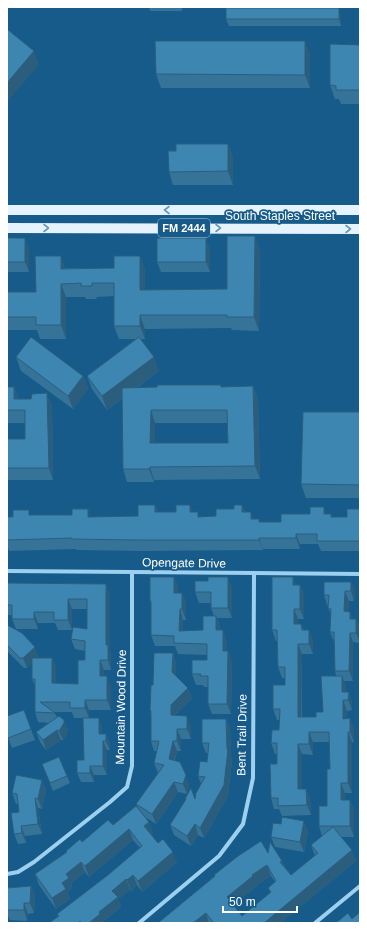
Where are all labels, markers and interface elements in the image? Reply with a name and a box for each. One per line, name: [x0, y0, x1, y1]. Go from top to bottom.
one-way arrow: [164, 206, 170, 214]
street label: South Staples Street: [225, 209, 336, 223]
road number: FM 2444: [158, 219, 210, 237]
one-way arrow: [43, 224, 49, 232]
one-way arrow: [215, 224, 221, 232]
one-way arrow: [345, 225, 351, 233]
street label: Opengate Drive: [142, 555, 226, 571]
street label: Mountain Wood Drive: [113, 649, 129, 765]
street label: Bent Trail Drive: [234, 694, 250, 776]
scale bar: [223, 888, 297, 914]
text: 50 m: [229, 895, 256, 909]

